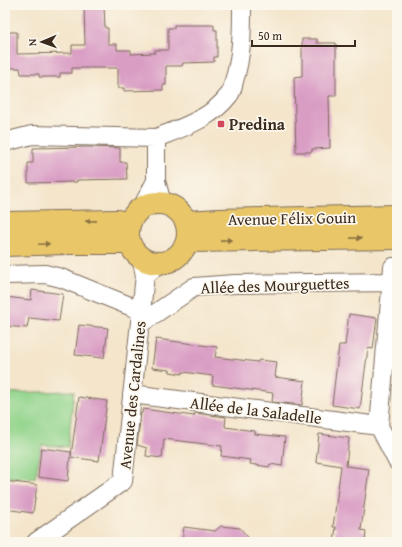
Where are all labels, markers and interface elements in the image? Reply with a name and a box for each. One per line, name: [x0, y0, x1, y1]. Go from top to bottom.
north arrow: [22, 22, 62, 62]
scale bar: [252, 22, 355, 48]
text: 50 m: [258, 27, 282, 44]
text: N: [24, 38, 40, 46]
place label: Predina: [229, 112, 286, 136]
marker: Predina: [216, 119, 226, 129]
street label: Avenue Félix Gouin: [228, 205, 356, 231]
one-way arrow: [84, 218, 97, 224]
one-way arrow: [350, 235, 363, 241]
one-way arrow: [220, 237, 233, 243]
one-way arrow: [38, 241, 51, 247]
street label: Allée des Mourguettes: [200, 270, 350, 300]
street label: Avenue des Cardalines: [112, 320, 152, 470]
street label: Allée de la Saladelle: [189, 390, 323, 430]

